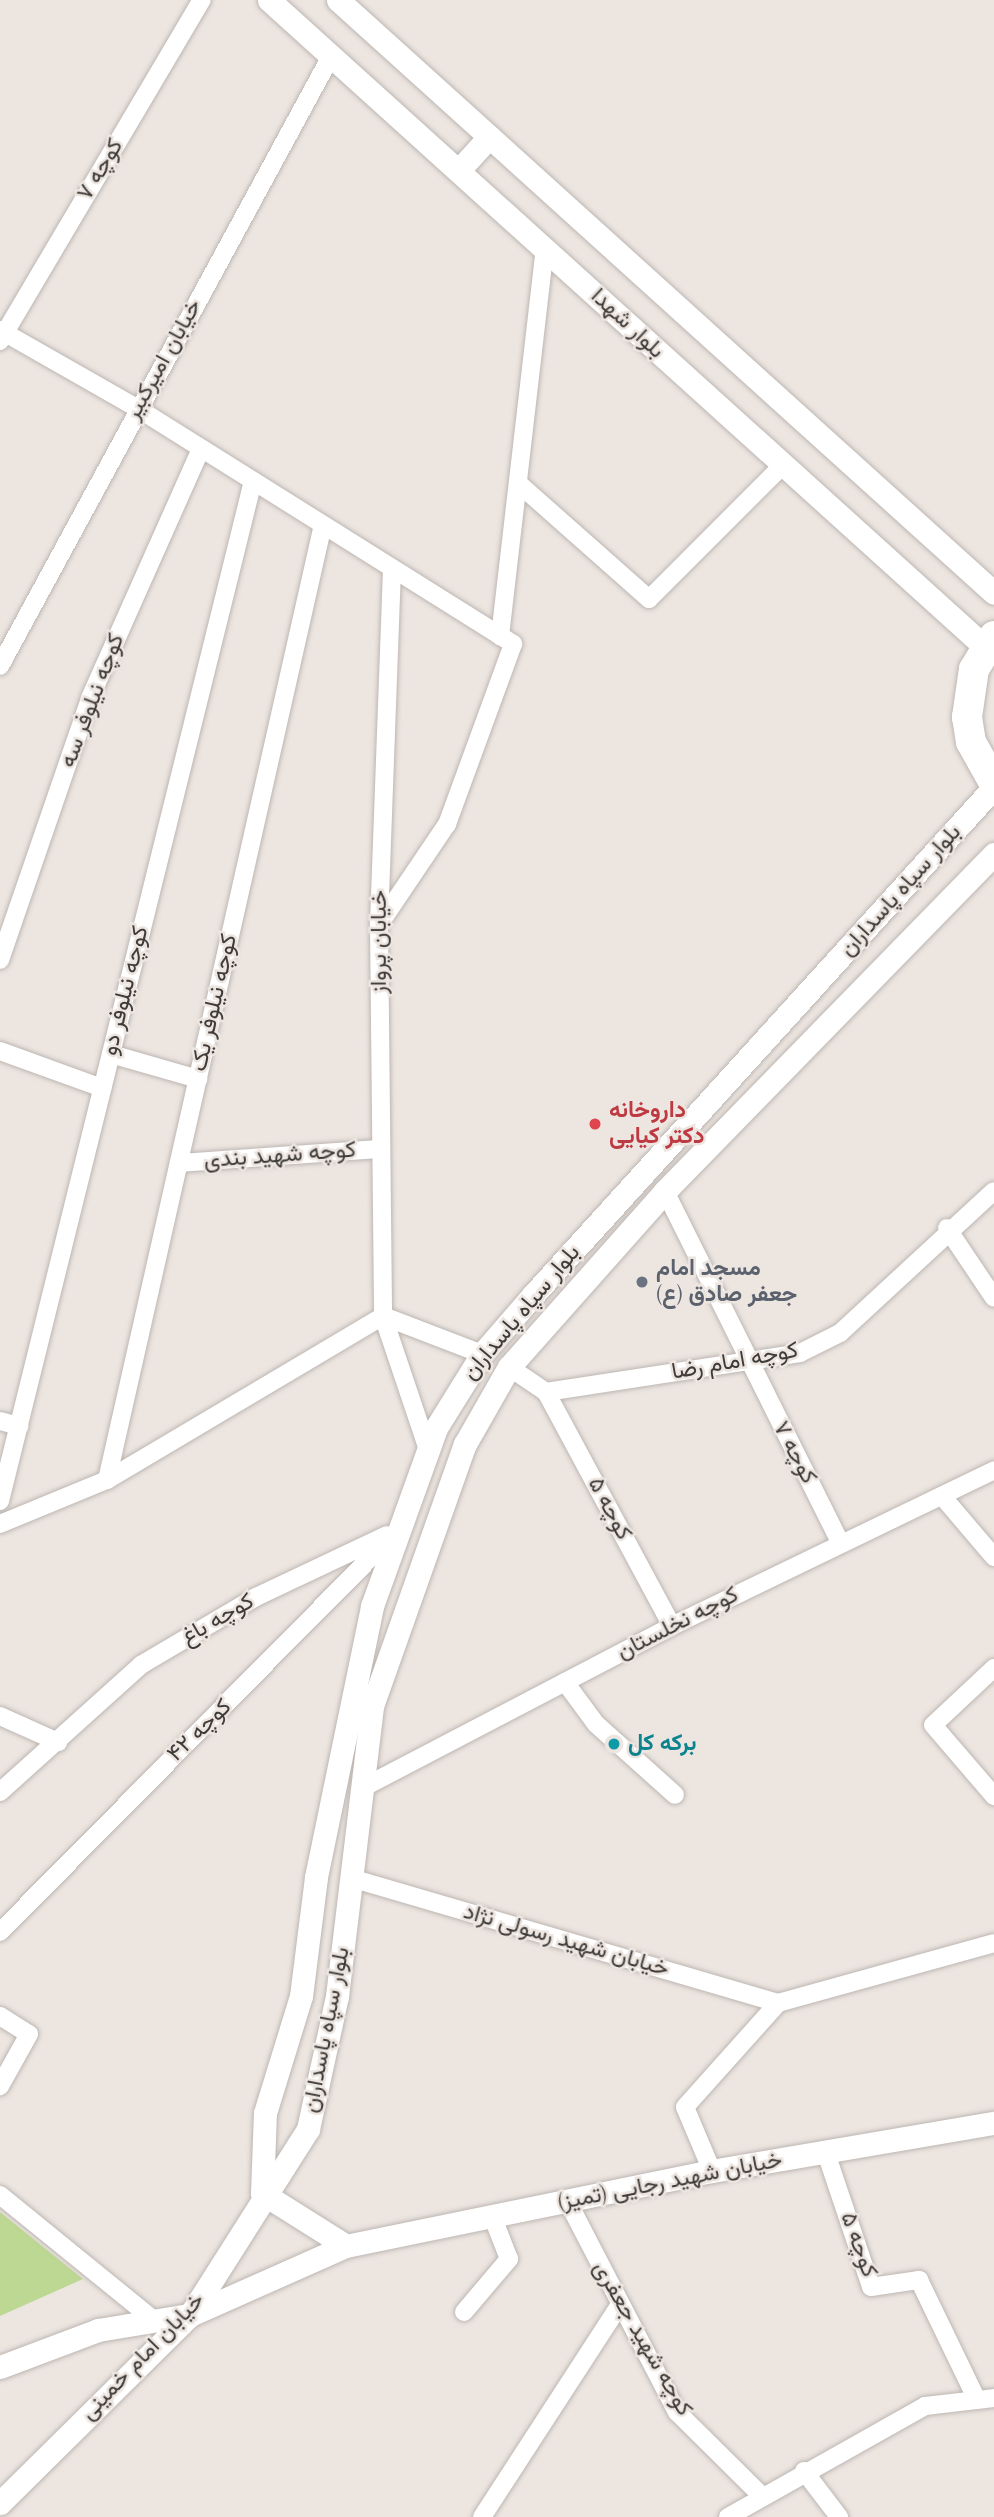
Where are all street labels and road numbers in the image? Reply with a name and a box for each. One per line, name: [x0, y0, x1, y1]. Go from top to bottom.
street label: کوچه ۷: [72, 134, 130, 206]
street label: بلوار شهدا: [585, 283, 669, 365]
street label: خیابان امیرکبیر: [120, 295, 208, 425]
street label: کوچه نیلوفر سه: [55, 630, 131, 772]
street label: بلوار سپاه پاسداران: [834, 819, 968, 963]
street label: خیابان پرواز: [366, 890, 394, 994]
street label: کوچه نیلوفر دو: [97, 923, 155, 1059]
street label: کوچه نیلوفر یک: [186, 932, 244, 1074]
street label: کوچه شهید بندی: [203, 1137, 357, 1175]
street label: بلوار سپاه پاسداران: [457, 1240, 587, 1386]
street label: کوچه امام رضا: [670, 1337, 800, 1387]
street label: کوچه ۷: [766, 1417, 822, 1489]
street label: کوچه ۵: [581, 1473, 637, 1545]
street label: کوچه نخلستان: [613, 1582, 743, 1666]
street label: کوچه باغ: [177, 1588, 259, 1652]
street label: کوچه ۴۲: [162, 1694, 238, 1768]
street label: خیابان شهید رسولی نژاد: [460, 1898, 672, 1984]
street label: بلوار سپاه پاسداران: [297, 1945, 357, 2115]
street label: خیابان شهید رجایی (تمیز): [555, 2147, 785, 2217]
street label: کوچه ۵: [834, 2209, 882, 2281]
street label: کوچه شهید جعفری: [586, 2257, 698, 2421]
street label: خیابان امام خمینی: [75, 2288, 211, 2426]

